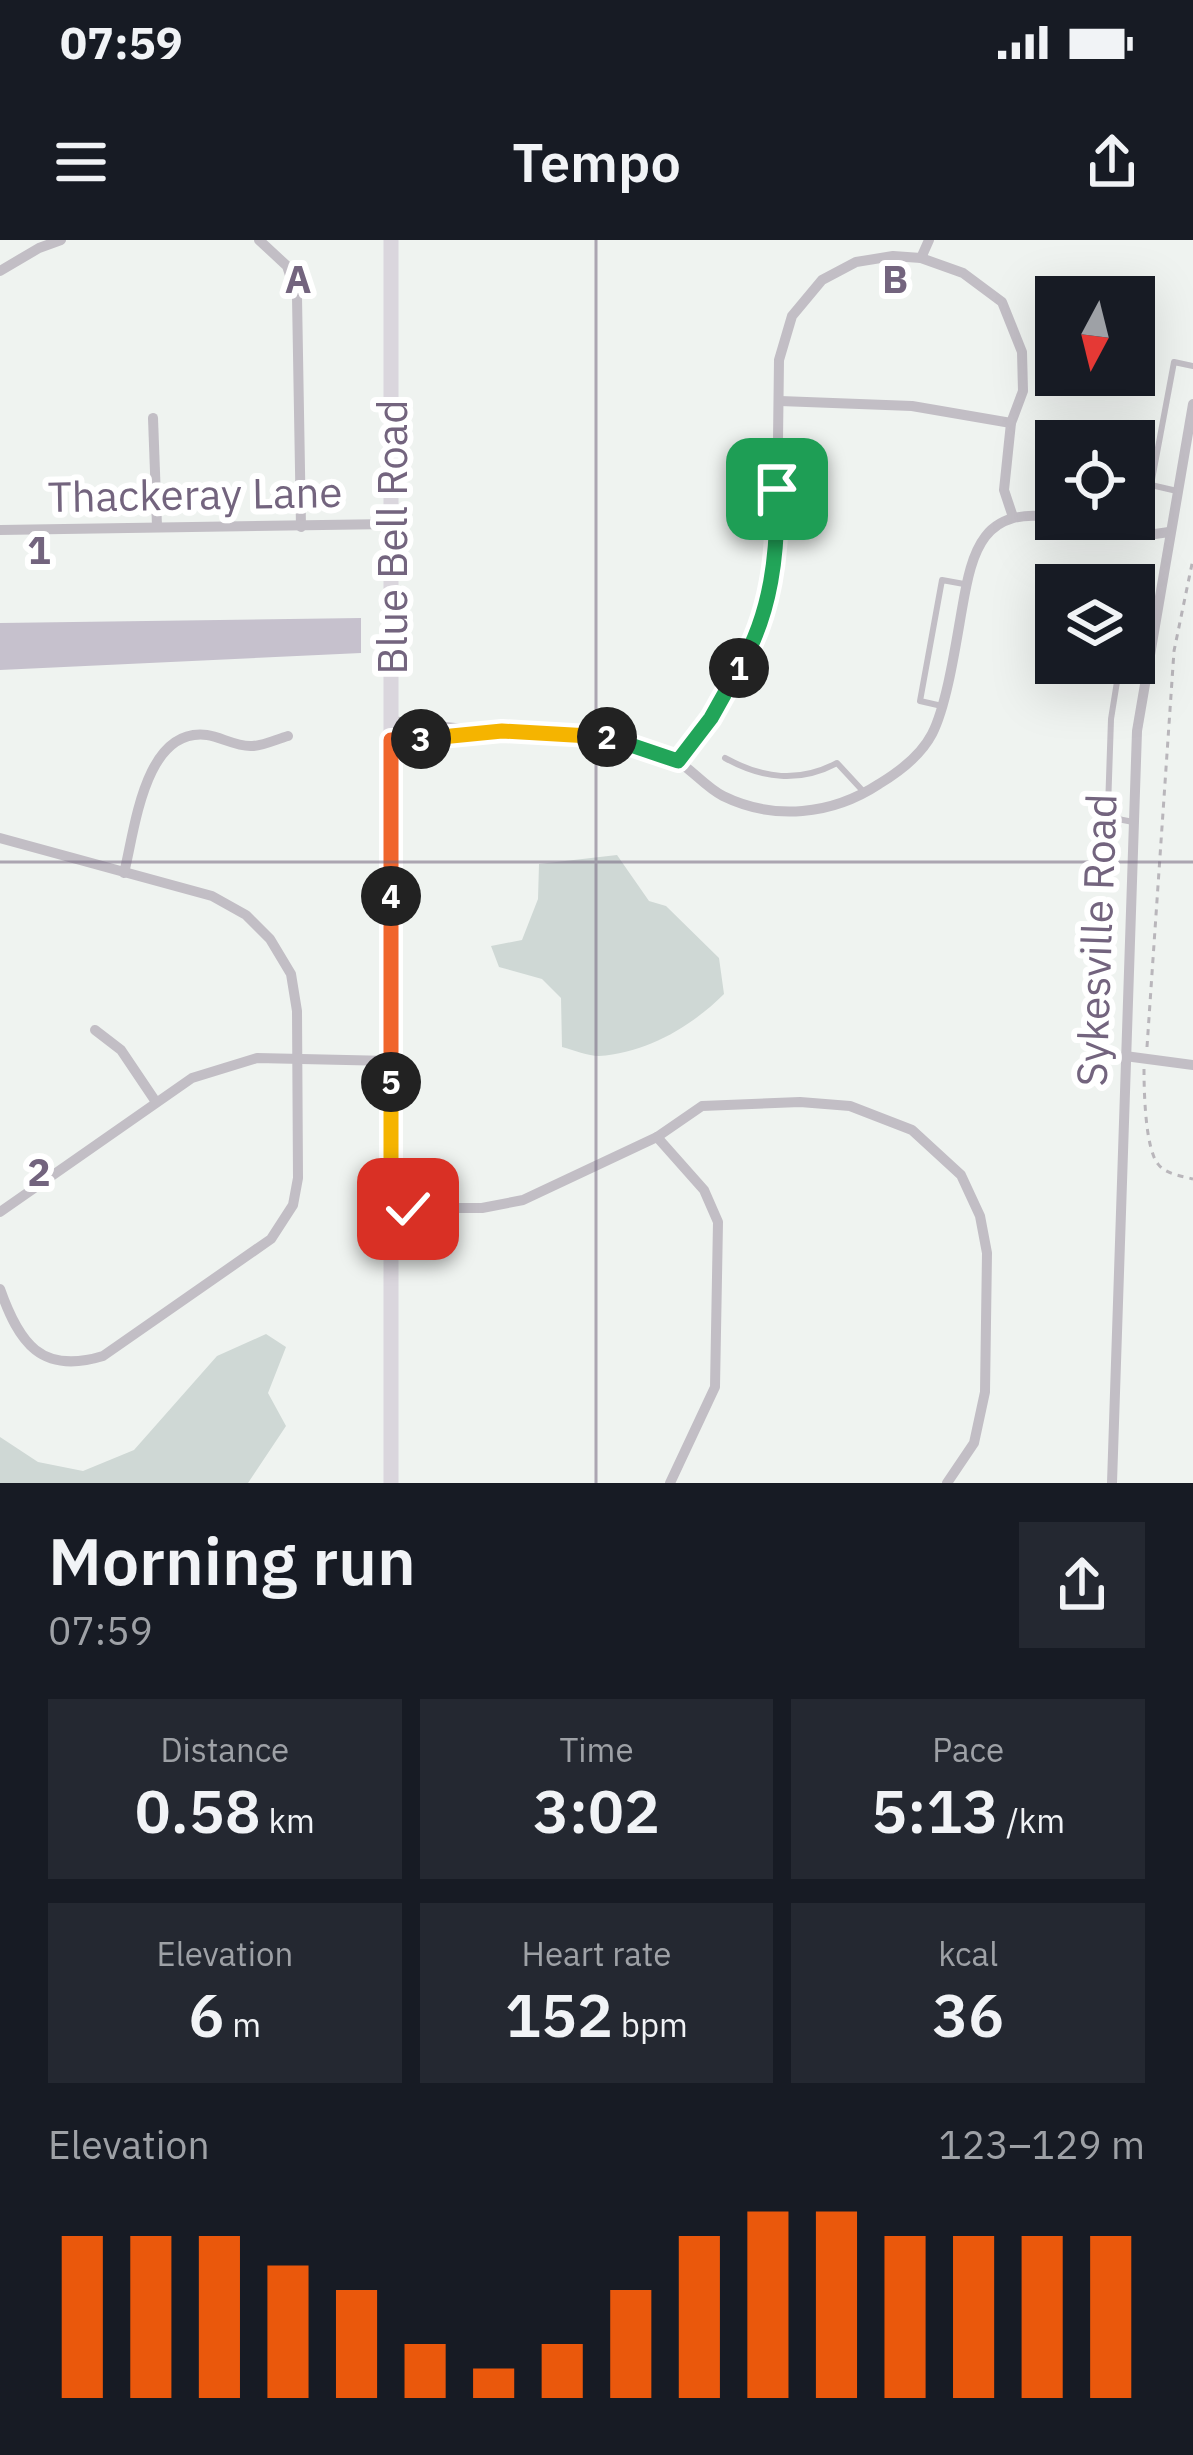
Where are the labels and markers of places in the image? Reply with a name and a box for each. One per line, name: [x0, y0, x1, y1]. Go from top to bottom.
pin: [726, 438, 828, 540]
pin: 1: [709, 638, 769, 698]
pin: 2: [577, 707, 637, 767]
pin: 3: [391, 709, 451, 769]
pin: 4: [361, 866, 421, 926]
pin: 5: [361, 1052, 421, 1112]
pin: [357, 1158, 459, 1260]

